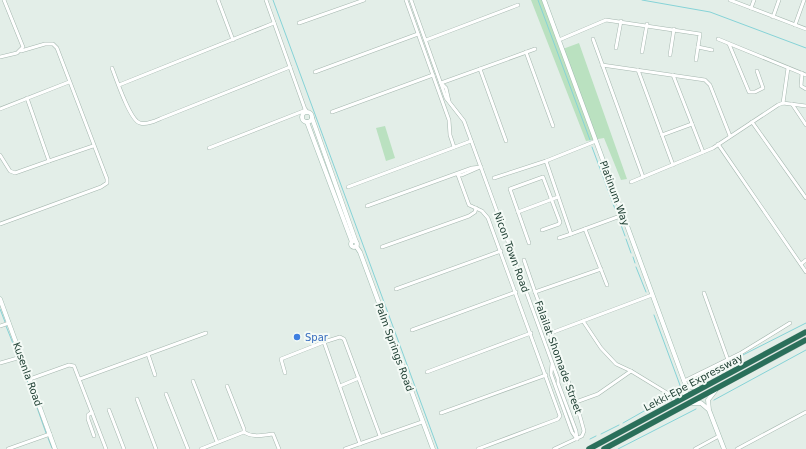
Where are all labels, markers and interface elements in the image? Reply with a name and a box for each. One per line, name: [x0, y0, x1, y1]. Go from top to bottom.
street label: Platinum Way: [598, 159, 631, 227]
street label: Nicon Town Road: [492, 210, 531, 294]
street label: Falailat Shomade Street: [533, 299, 584, 415]
street label: Palm Springs Road: [373, 302, 416, 393]
marker: Spar: [292, 332, 302, 342]
place label: Spar: [305, 332, 329, 343]
street label: Kusenla Road: [11, 341, 44, 408]
street label: Lekki-Epe Expressway: [642, 352, 745, 413]

